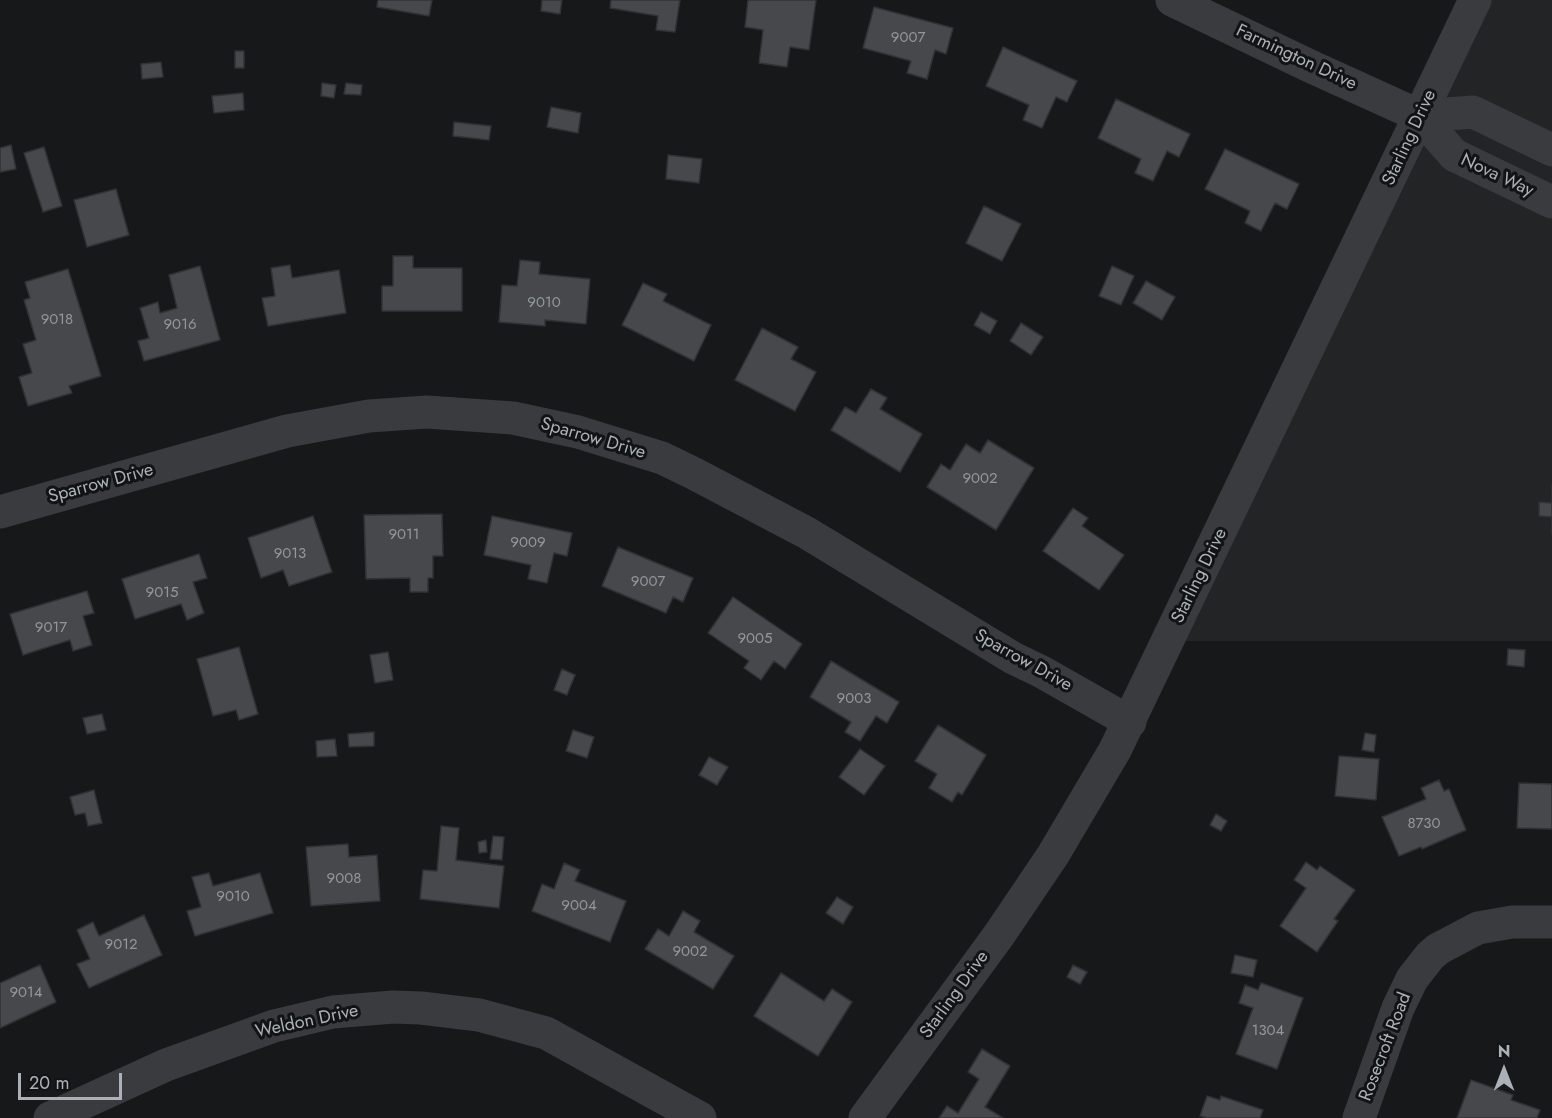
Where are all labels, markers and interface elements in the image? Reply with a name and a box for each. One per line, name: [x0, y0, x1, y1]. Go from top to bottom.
street label: Farmington Drive: [1232, 21, 1360, 95]
house number: 9007: [891, 29, 925, 47]
street label: Starling Drive: [1378, 87, 1442, 189]
street label: Nova Way: [1457, 150, 1537, 202]
house number: 9010: [527, 294, 561, 312]
house number: 9018: [41, 311, 73, 329]
house number: 9016: [163, 316, 197, 334]
street label: Sparrow Drive: [538, 414, 648, 464]
street label: Sparrow Drive: [46, 460, 156, 508]
house number: 9002: [962, 470, 998, 488]
street label: Starling Drive: [1168, 525, 1232, 627]
house number: 9011: [388, 526, 420, 544]
house number: 9009: [510, 534, 546, 552]
house number: 9013: [274, 545, 306, 563]
house number: 9007: [631, 573, 665, 591]
house number: 9015: [146, 584, 178, 602]
house number: 9017: [35, 619, 67, 637]
street label: Sparrow Drive: [971, 625, 1075, 697]
house number: 9005: [737, 630, 773, 648]
house number: 9003: [837, 690, 871, 708]
house number: 8730: [1407, 815, 1441, 833]
house number: 9008: [327, 870, 361, 888]
house number: 9010: [216, 888, 250, 906]
house number: 9004: [561, 897, 597, 915]
house number: 9012: [105, 936, 137, 954]
house number: 9002: [672, 943, 708, 961]
street label: Starling Drive: [916, 947, 994, 1043]
house number: 9014: [9, 984, 43, 1002]
street label: Rosecroft Road: [1355, 990, 1417, 1104]
street label: Weldon Drive: [254, 1001, 360, 1043]
house number: 1304: [1252, 1022, 1284, 1040]
north arrow: [1474, 1040, 1534, 1100]
text: N: [1498, 1040, 1510, 1063]
scale bar: [21, 1061, 124, 1099]
text: 20 m: [29, 1070, 69, 1096]

